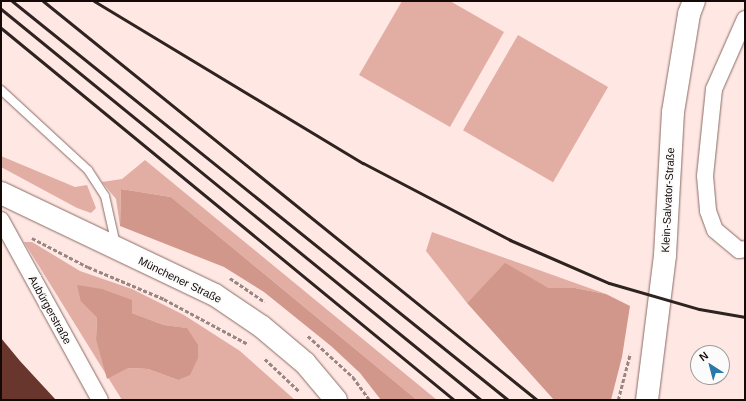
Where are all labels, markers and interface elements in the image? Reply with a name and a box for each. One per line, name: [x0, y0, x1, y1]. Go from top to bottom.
street label: Klein-Salvator-Straße: [659, 147, 677, 253]
street label: Münchener Straße: [136, 254, 224, 306]
street label: Aubürgerstraße: [26, 273, 74, 347]
north arrow: [690, 345, 730, 385]
text: N: [697, 349, 710, 363]

